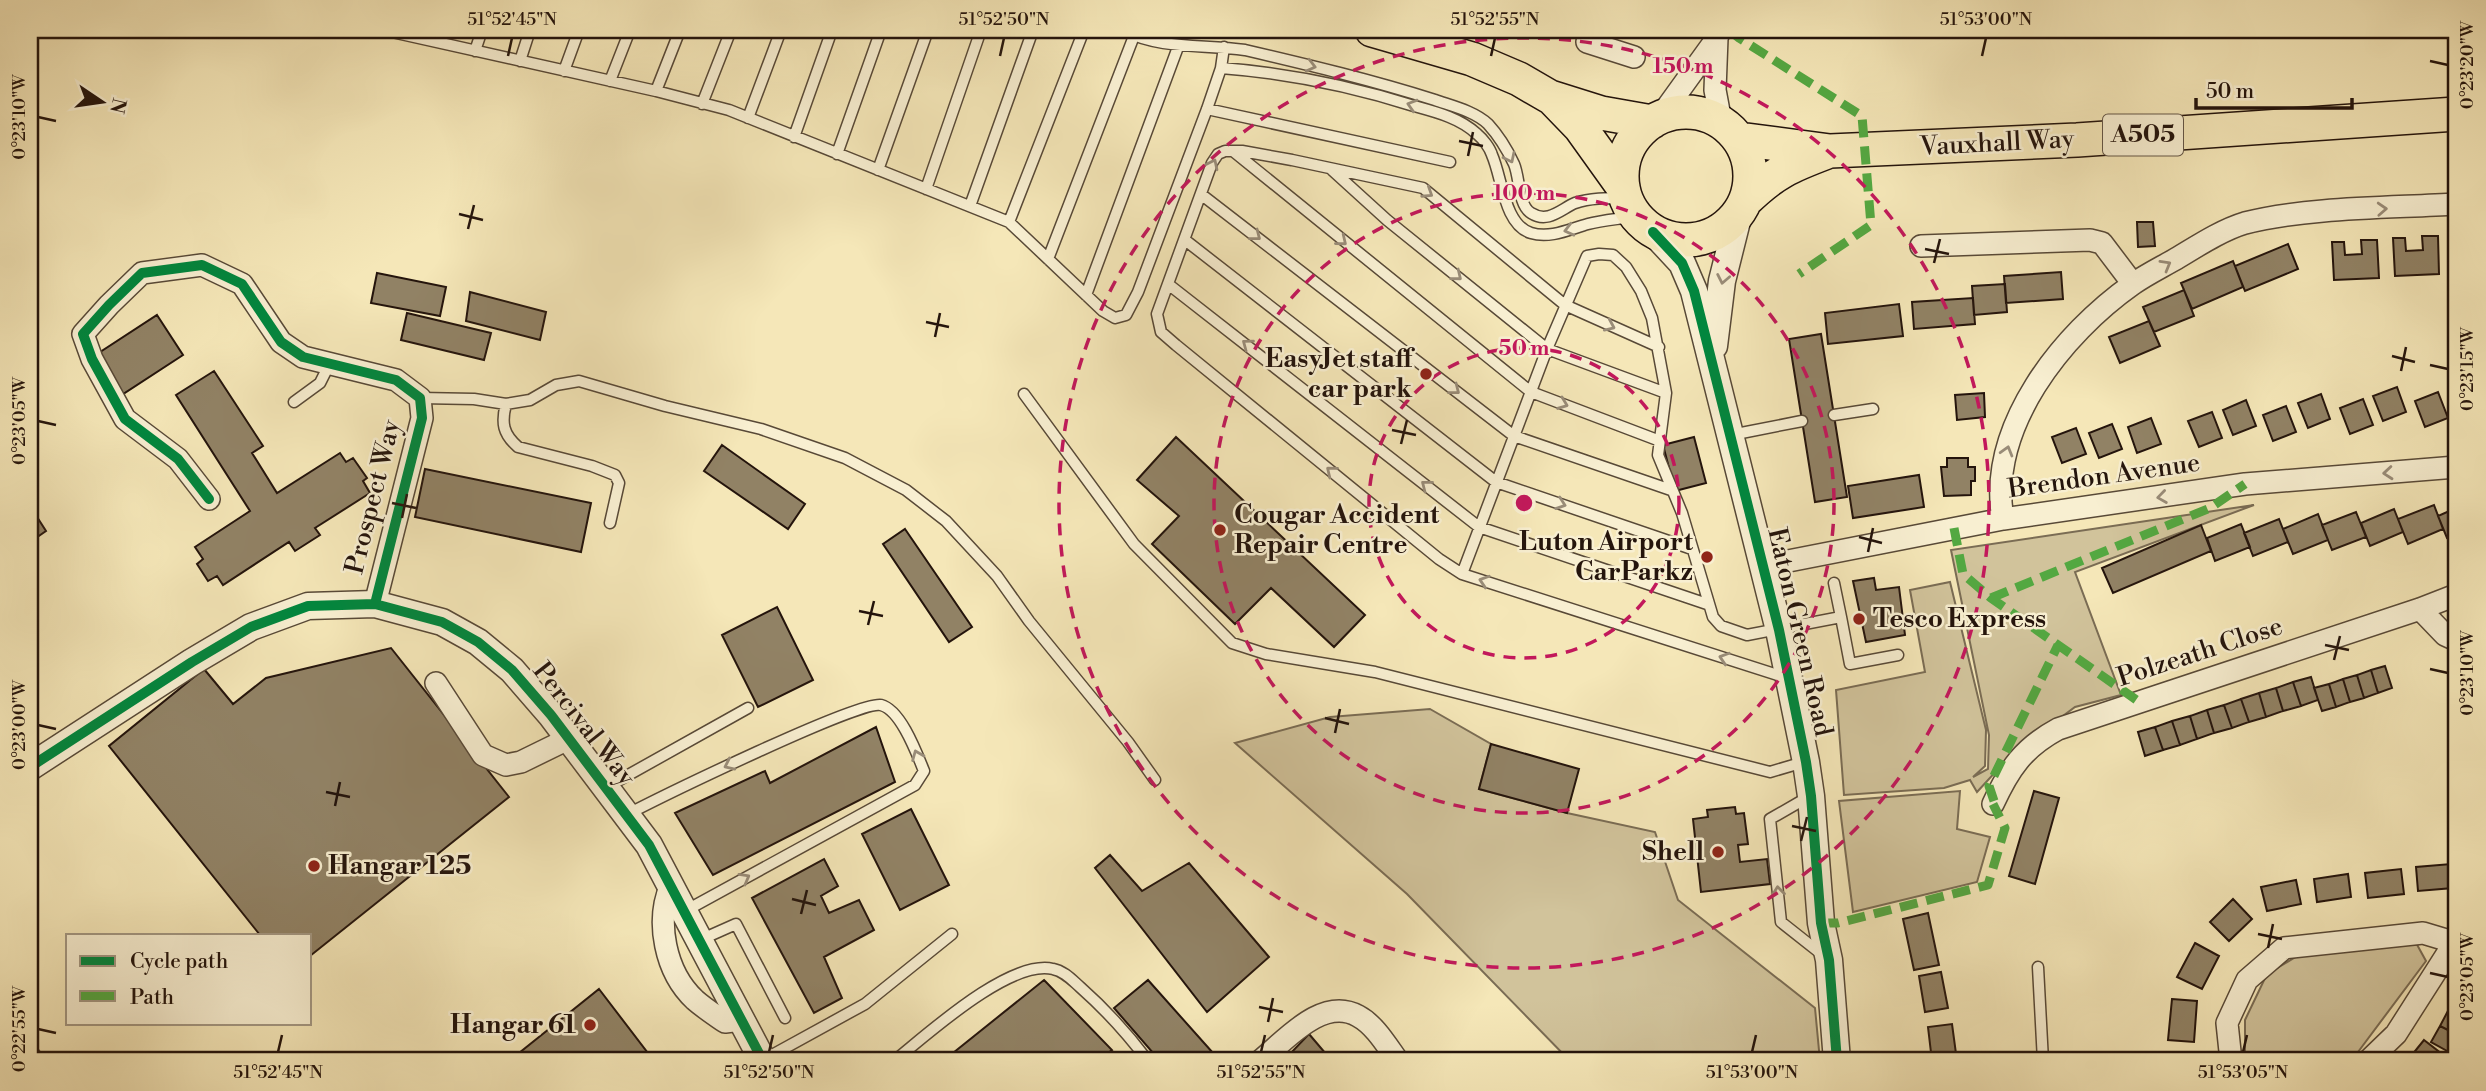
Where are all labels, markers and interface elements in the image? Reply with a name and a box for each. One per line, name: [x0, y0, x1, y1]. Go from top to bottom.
text: 51°52'45"N: [467, 8, 557, 31]
text: 51°52'50"N: [959, 8, 1050, 31]
text: 51°52'55"N: [1451, 8, 1540, 31]
text: 51°53'00"N: [1940, 8, 2033, 31]
text: 0°23'20"W: [2456, 20, 2479, 109]
text: 150 m: [1653, 54, 1713, 80]
one-way arrow: [1305, 58, 1317, 72]
north arrow: [66, 66, 136, 136]
scale bar: [2196, 66, 2351, 110]
text: 0°23'10"W: [8, 74, 31, 160]
text: 50 m: [2206, 79, 2254, 105]
text: N: [104, 96, 131, 116]
one-way arrow: [1406, 99, 1419, 113]
road number: A505: [2103, 114, 2183, 155]
street label: Vauxhall Way: [1918, 123, 2075, 163]
one-way arrow: [1502, 151, 1516, 163]
one-way arrow: [1205, 159, 1219, 172]
text: 100 m: [1493, 181, 1555, 207]
one-way arrow: [1420, 185, 1433, 197]
one-way arrow: [2377, 202, 2388, 217]
one-way arrow: [1563, 222, 1575, 236]
one-way arrow: [1248, 228, 1261, 241]
one-way arrow: [1334, 233, 1347, 245]
one-way arrow: [2158, 260, 2171, 273]
one-way arrow: [1449, 268, 1461, 281]
one-way arrow: [1716, 273, 1731, 285]
one-way arrow: [1603, 318, 1616, 332]
text: 0°23'15"W: [2456, 326, 2479, 411]
text: 50 m: [1499, 336, 1549, 362]
one-way arrow: [1243, 339, 1255, 352]
place label: EasyJet staff car park: [1265, 343, 1415, 405]
marker: EasyJet staff car park: [1418, 366, 1434, 382]
text: 0°23'05"W: [8, 376, 31, 465]
one-way arrow: [1448, 382, 1460, 395]
one-way arrow: [1557, 396, 1569, 410]
street label: Prospect Way: [338, 416, 408, 578]
one-way arrow: [1999, 446, 2014, 458]
street label: Brendon Avenue: [2005, 447, 2202, 505]
one-way arrow: [2382, 465, 2393, 480]
one-way arrow: [1327, 467, 1340, 479]
one-way arrow: [1421, 481, 1434, 493]
one-way arrow: [2156, 489, 2168, 504]
centre of rings: [1512, 491, 1536, 515]
one-way arrow: [1554, 496, 1567, 510]
place label: Cougar Accident Repair Centre: [1234, 499, 1440, 561]
marker: Cougar Accident Repair Centre: [1212, 522, 1228, 538]
street label: Eaton Green Road: [1760, 525, 1840, 740]
place label: Luton Airport CarParkz: [1519, 526, 1694, 588]
marker: Luton Airport CarParkz: [1699, 549, 1715, 565]
one-way arrow: [1479, 575, 1491, 590]
place label: Tesco Express: [1873, 603, 2046, 635]
street label: Polzeath Close: [2113, 610, 2287, 694]
marker: Tesco Express: [1851, 611, 1867, 627]
text: 0°23'10"W: [2456, 630, 2479, 716]
one-way arrow: [1719, 652, 1731, 667]
street label: Percival Way: [526, 656, 643, 793]
text: 0°23'00"W: [8, 679, 31, 770]
one-way arrow: [912, 750, 926, 762]
one-way arrow: [724, 757, 736, 771]
place label: Shell: [1642, 836, 1704, 868]
marker: Shell: [1710, 844, 1726, 860]
place label: Hangar 125: [328, 850, 471, 882]
marker: Hangar 125: [306, 858, 322, 874]
one-way arrow: [738, 873, 751, 886]
one-way arrow: [1770, 885, 1785, 897]
text: 0°23'05"W: [2456, 932, 2479, 1021]
legend: [66, 934, 312, 1024]
text: Cycle path: [130, 949, 229, 975]
text: 0°22'55"W: [8, 985, 31, 1072]
text: Path: [130, 985, 175, 1011]
place label: Hangar 61: [450, 1009, 577, 1041]
marker: Hangar 61: [582, 1017, 598, 1033]
text: 51°52'45"N: [233, 1061, 323, 1084]
text: 51°52'50"N: [724, 1061, 815, 1084]
text: 51°52'55"N: [1217, 1061, 1306, 1084]
text: 51°53'00"N: [1706, 1061, 1799, 1084]
text: 51°53'05"N: [2198, 1061, 2289, 1084]

